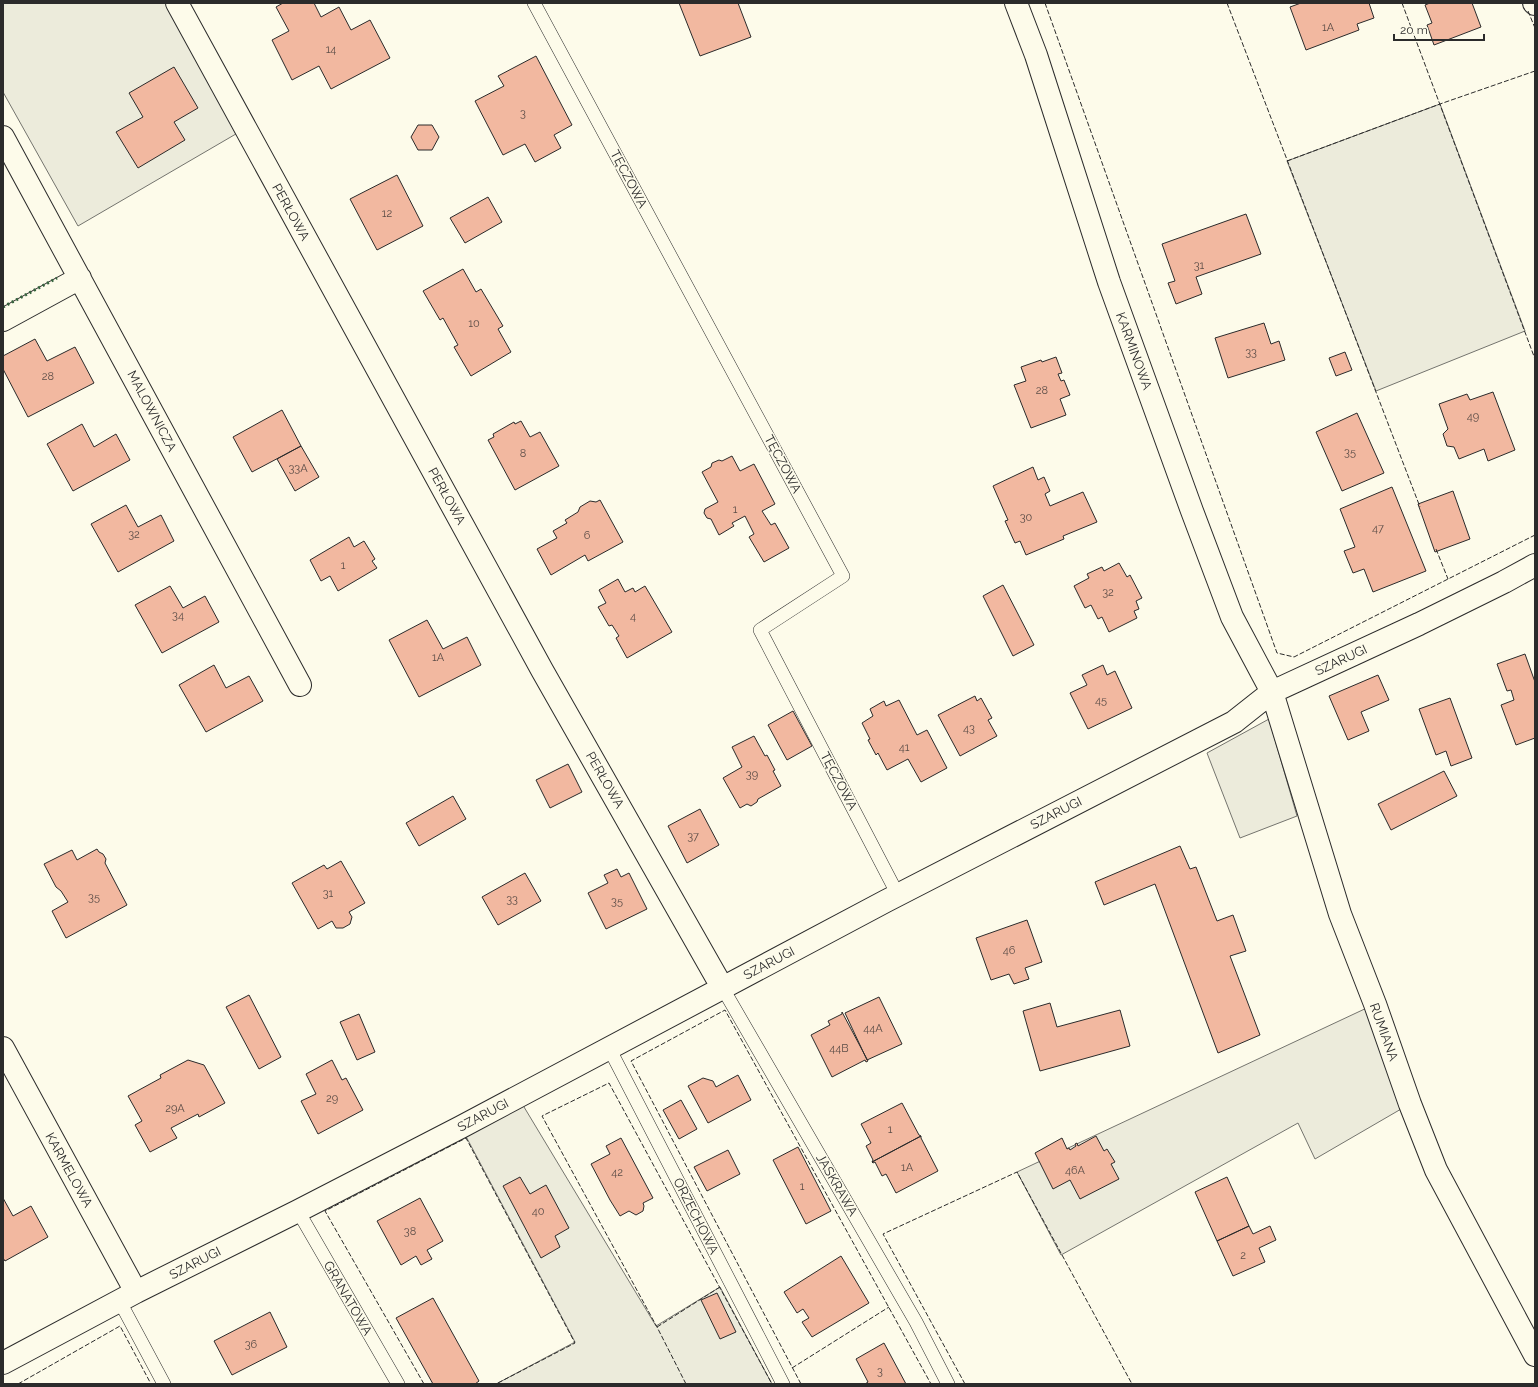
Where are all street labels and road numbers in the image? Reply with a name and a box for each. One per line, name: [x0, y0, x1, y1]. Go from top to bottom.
street label: TĘCZOWA: [607, 147, 651, 211]
street label: PERŁOWA: [269, 181, 313, 243]
street label: KARMINOWA: [1113, 310, 1155, 392]
street label: MALOWNICZA: [124, 368, 180, 454]
street label: TĘCZOWA: [761, 432, 805, 496]
street label: PERŁOWA: [425, 465, 469, 527]
street label: SZARUGI: [1313, 641, 1369, 679]
street label: PERŁOWA: [583, 749, 627, 811]
street label: TĘCZOWA: [817, 749, 861, 813]
street label: SZARUGI: [1028, 794, 1084, 832]
street label: SZARUGI: [741, 943, 797, 983]
street label: RUMIANA: [1367, 1001, 1401, 1063]
street label: SZARUGI: [455, 1095, 511, 1135]
street label: KARMELOWA: [42, 1130, 96, 1210]
street label: JASKRAWA: [813, 1151, 861, 1219]
street label: ORZECHOWA: [670, 1175, 722, 1257]
street label: SZARUGI: [167, 1244, 223, 1282]
street label: GRANATOWA: [321, 1258, 375, 1338]

